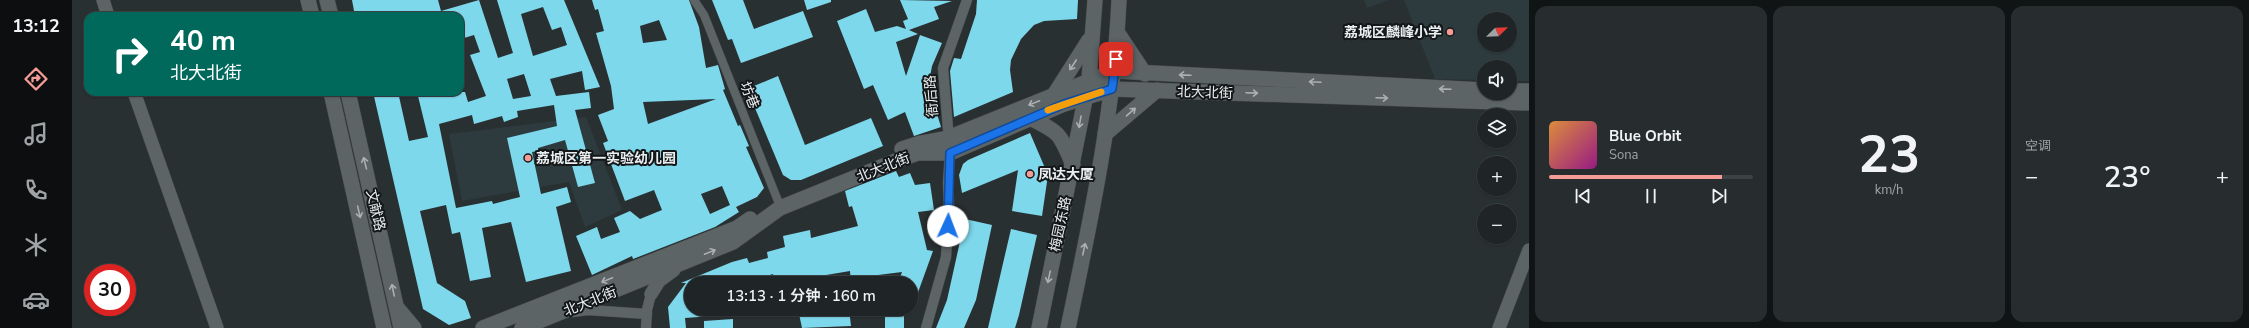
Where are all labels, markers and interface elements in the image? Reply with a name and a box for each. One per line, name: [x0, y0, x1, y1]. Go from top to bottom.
north arrow: [1477, 12, 1517, 52]
map controls: [1477, 12, 1517, 244]
text: 13:12: [12, 14, 60, 38]
text: 40 m: [170, 22, 236, 60]
place label: 荔城区麟峰小学: [1344, 23, 1442, 42]
marker: 荔城区麟峰小学: [1445, 27, 1455, 37]
icon: right: [104, 28, 156, 80]
pin: [1099, 42, 1133, 76]
icon: arrive: [1105, 48, 1127, 70]
one-way arrow: [1069, 59, 1077, 70]
button: sound: [1477, 60, 1517, 100]
text: 北大北街: [170, 61, 242, 85]
icon: directions: [22, 65, 50, 93]
one-way arrow: [1179, 72, 1192, 79]
street label: 衙后路: [921, 74, 942, 118]
one-way arrow: [1309, 78, 1322, 86]
street label: 坊巷: [735, 79, 764, 112]
street label: 北大北街: [1177, 82, 1233, 103]
one-way arrow: [1439, 85, 1452, 93]
one-way arrow: [1245, 89, 1258, 97]
one-way arrow: [1375, 94, 1388, 102]
one-way arrow: [1028, 100, 1040, 107]
one-way arrow: [1126, 108, 1136, 117]
button: layers: [1477, 108, 1517, 148]
one-way arrow: [1076, 115, 1084, 128]
text: 23: [1858, 119, 1920, 190]
icon: music: [22, 120, 50, 148]
text: Blue Orbit: [1609, 126, 1681, 146]
text: 空调: [2025, 137, 2051, 155]
text: Sona: [1609, 146, 1639, 164]
street label: 北大北街: [854, 148, 913, 187]
place label: 荔城区第一实验幼儿园: [536, 149, 676, 168]
marker: 荔城区第一实验幼儿园: [523, 153, 533, 163]
button: +: [1477, 156, 1517, 196]
one-way arrow: [360, 157, 368, 170]
text: 23°: [2103, 157, 2151, 198]
text: −: [2025, 162, 2038, 192]
text: +: [2216, 162, 2229, 192]
place label: 凤达大厦: [1038, 165, 1094, 184]
marker: 凤达大厦: [1025, 169, 1035, 179]
icon: phone: [22, 176, 50, 204]
text: km/h: [1875, 181, 1903, 199]
icon: previous: [1572, 185, 1594, 207]
icon: pause: [1640, 185, 1662, 207]
icon: next: [1708, 185, 1730, 207]
street label: 文献路: [362, 188, 389, 233]
street label: 梅园东路: [1045, 195, 1076, 253]
button: −: [1477, 204, 1517, 244]
one-way arrow: [356, 205, 364, 218]
position arrow: [927, 205, 969, 247]
icon: climate: [22, 231, 50, 259]
one-way arrow: [1081, 243, 1089, 256]
one-way arrow: [704, 247, 716, 255]
speed limit sign: 30: [84, 264, 136, 316]
one-way arrow: [1045, 270, 1053, 283]
one-way arrow: [601, 277, 613, 284]
street label: 北大北街: [561, 282, 620, 321]
one-way arrow: [389, 284, 397, 297]
icon: car: [22, 286, 50, 314]
text: 13:13 · 1 分钟 · 160 m: [726, 286, 876, 306]

